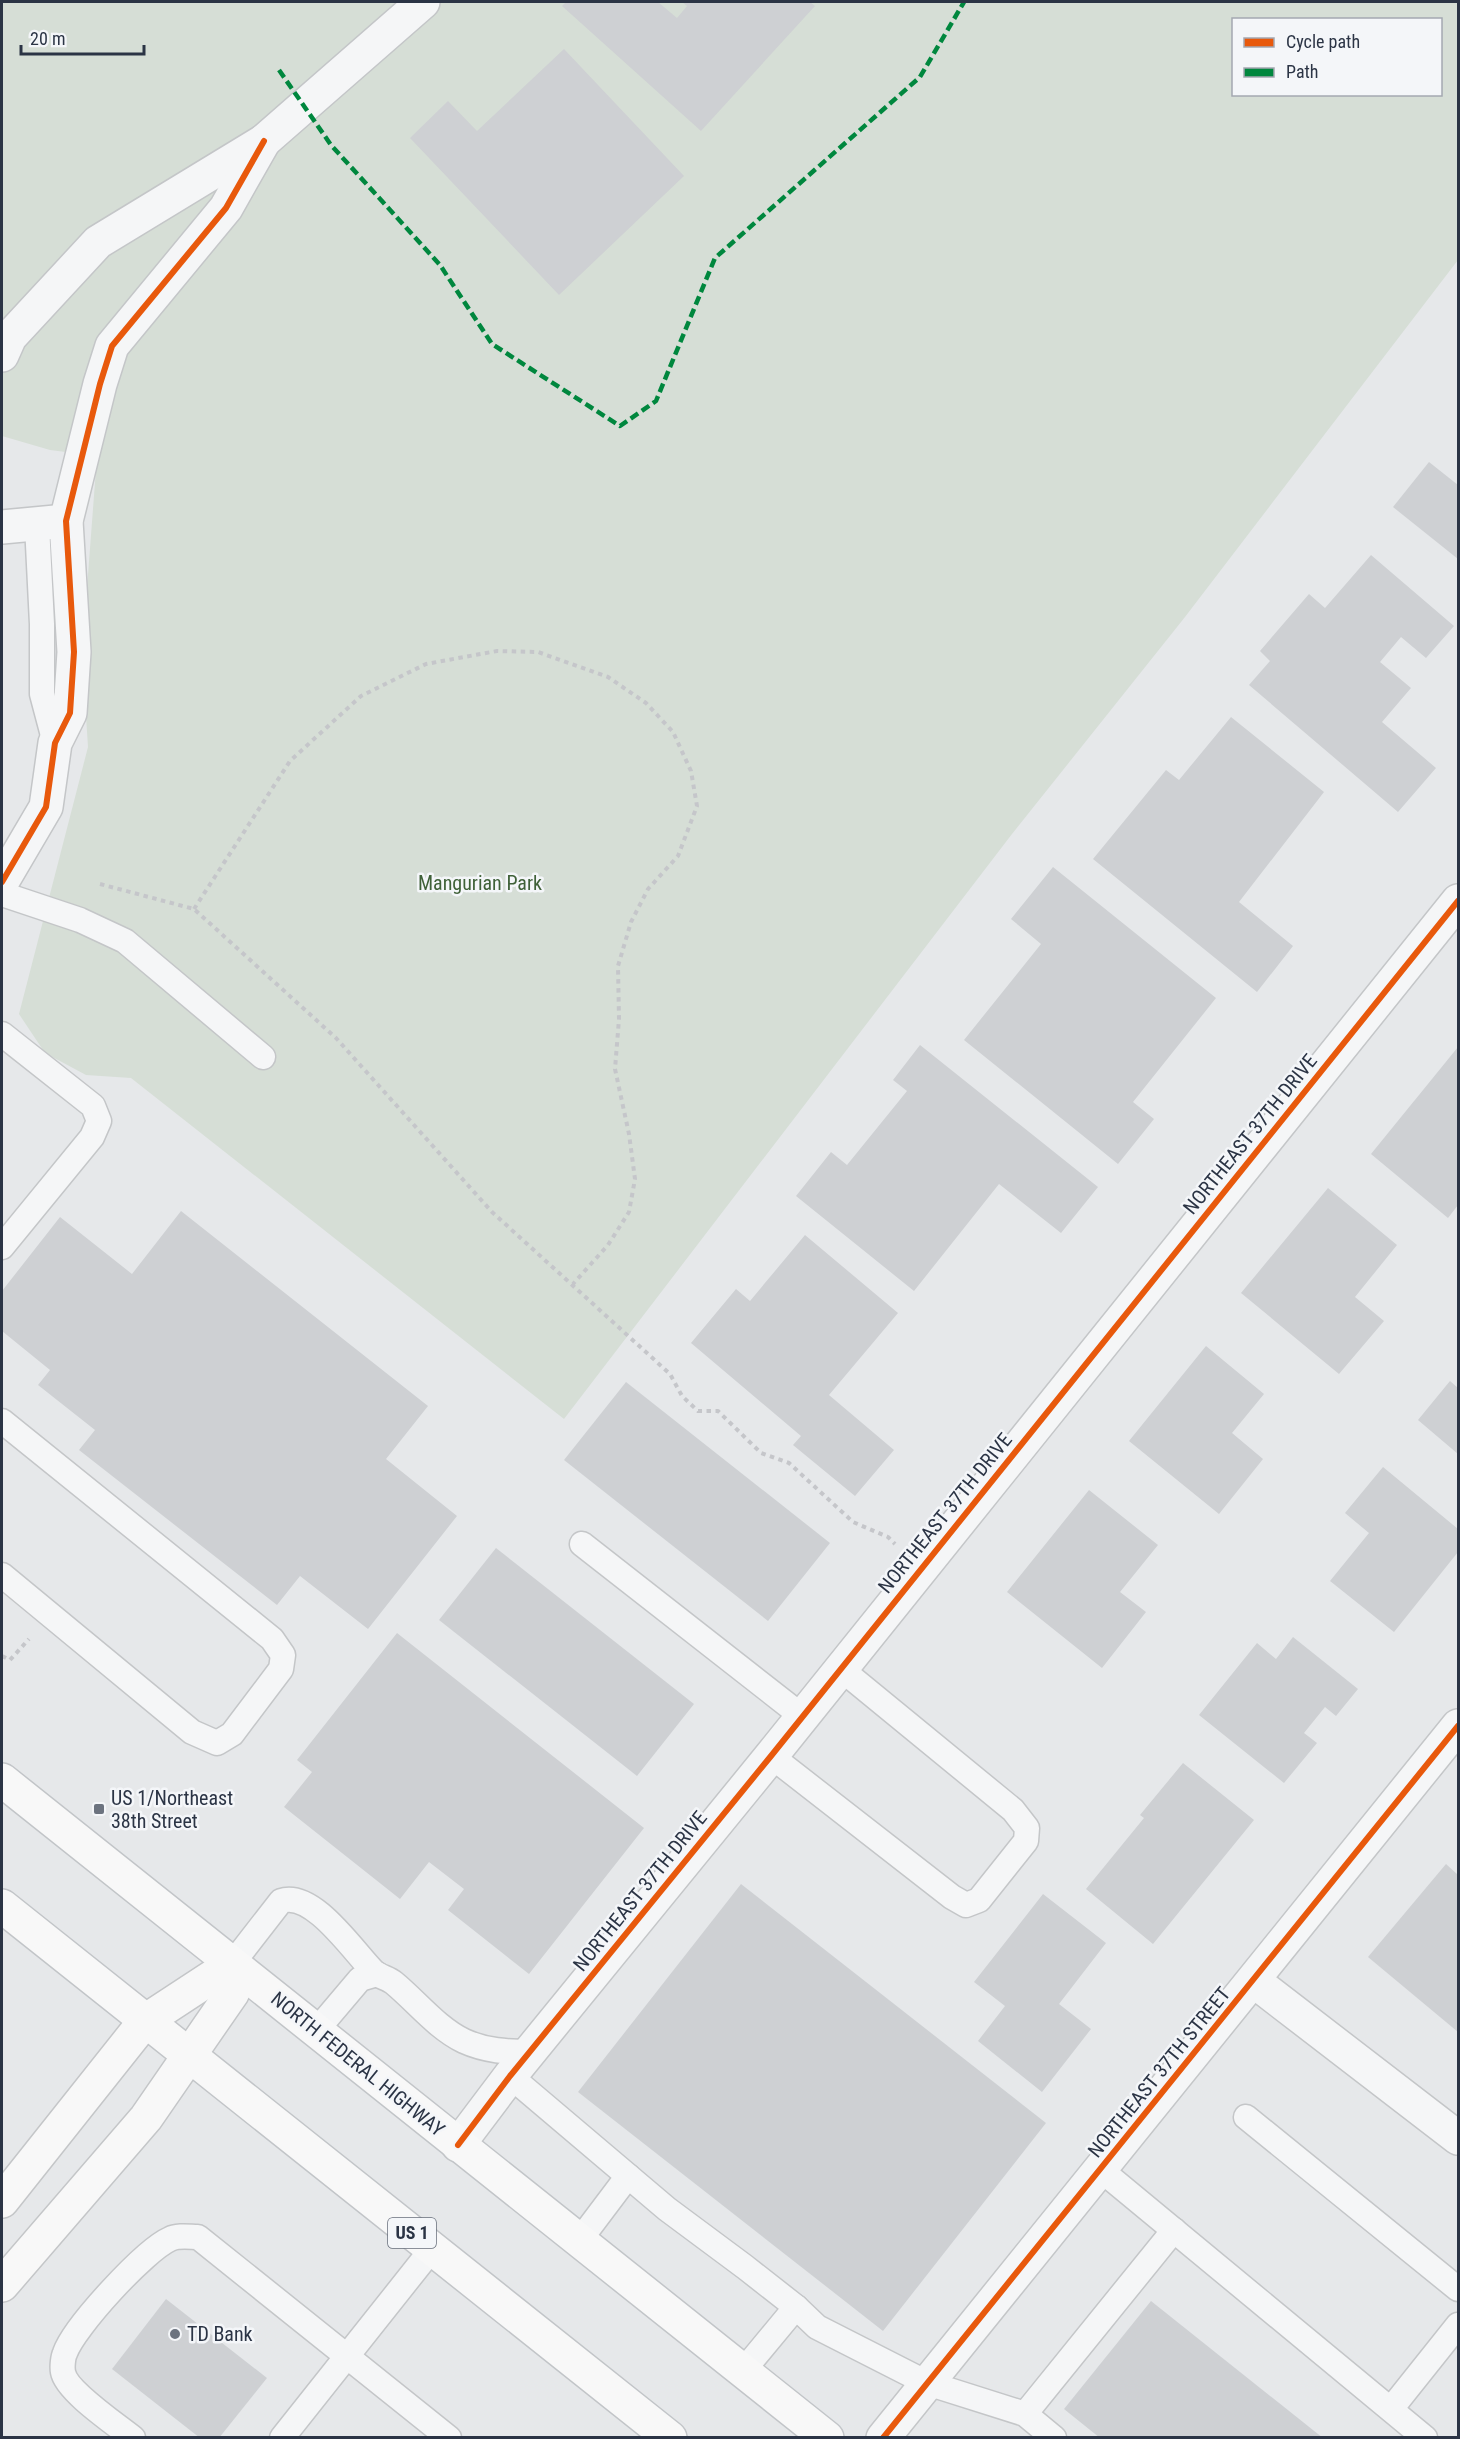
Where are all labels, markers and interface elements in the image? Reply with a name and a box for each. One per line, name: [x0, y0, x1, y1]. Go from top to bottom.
scale bar: [21, 18, 144, 56]
legend: [1232, 18, 1442, 96]
text: 20 m: [30, 28, 65, 49]
text: Cycle path: [1286, 31, 1360, 52]
text: Path: [1286, 61, 1319, 82]
park label: Mangurian Park: [418, 871, 542, 895]
street label: NORTHEAST 37TH DRIVE: [1178, 1049, 1322, 1219]
street label: NORTHEAST 37TH DRIVE: [873, 1428, 1017, 1598]
place label: US 1/Northeast 38th Street: [111, 1786, 233, 1833]
marker: US 1/Northeast 38th Street: [92, 1802, 106, 1816]
street label: NORTHEAST 37TH DRIVE: [568, 1806, 712, 1976]
street label: NORTHEAST 37TH STREET: [1083, 1982, 1235, 2162]
street label: NORTH FEDERAL HIGHWAY: [266, 1987, 450, 2142]
road number: US 1: [388, 2218, 436, 2248]
place label: TD Bank: [187, 2322, 253, 2346]
marker: TD Bank: [168, 2327, 182, 2341]

